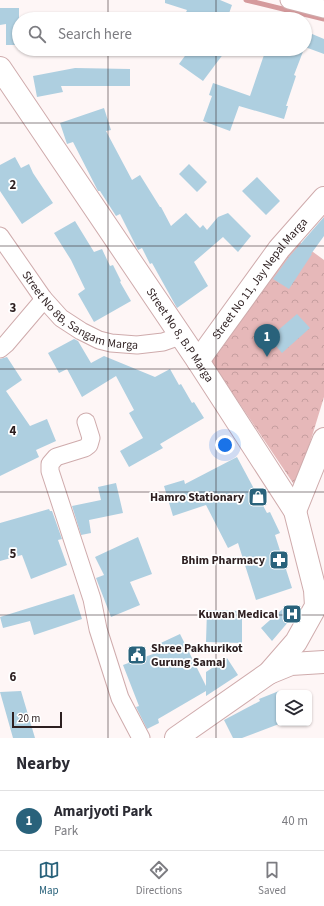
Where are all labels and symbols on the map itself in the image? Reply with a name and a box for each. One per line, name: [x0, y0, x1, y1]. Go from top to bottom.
text: 2: [10, 176, 17, 194]
street label: Street No 11, Jay Nepal Marga: [209, 215, 311, 341]
street label: Street No 8B, Sangam Marga: [18, 268, 139, 354]
street label: Street No 8, B.P Marga: [142, 284, 218, 386]
text: 3: [10, 299, 17, 317]
pin: 1: [254, 324, 280, 357]
text: 4: [10, 422, 17, 440]
your location: [215, 435, 235, 455]
shop icon: Hamro Stationary: [247, 486, 269, 508]
place label: Hamro Stationary: [150, 489, 245, 506]
text: 5: [10, 545, 17, 563]
pharmacy icon: Bhim Pharmacy: [268, 549, 290, 571]
place label: Bhim Pharmacy: [181, 552, 266, 569]
hospital icon: Kuwan Medical: [281, 603, 303, 625]
place label: Kuwan Medical: [198, 606, 279, 623]
place label: Shree Pakhurikot Gurung Samaj: [151, 640, 243, 671]
public building icon: Shree Pakhurikot Gurung Samaj: [126, 644, 148, 666]
text: 6: [10, 668, 17, 686]
scale bar: [12, 710, 62, 729]

